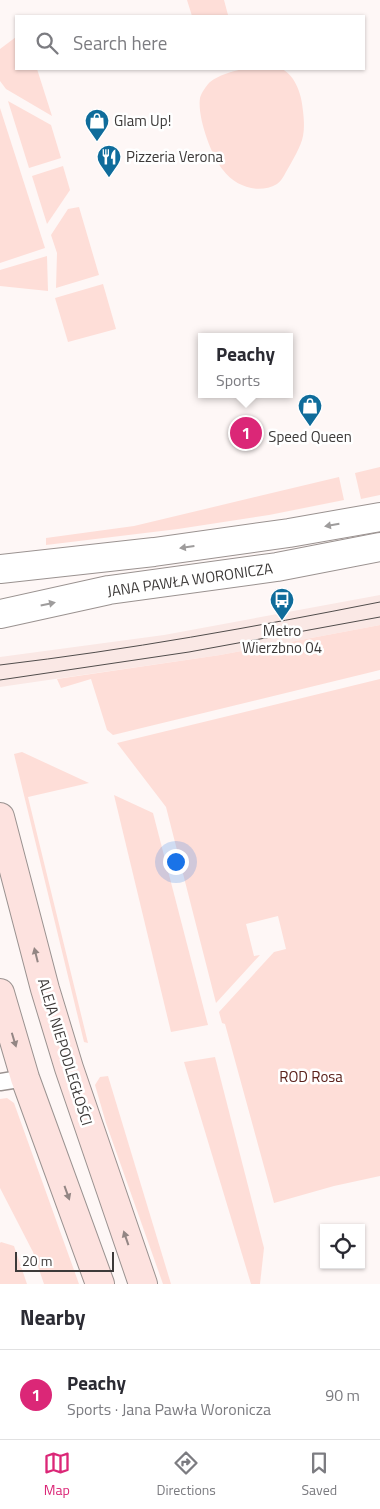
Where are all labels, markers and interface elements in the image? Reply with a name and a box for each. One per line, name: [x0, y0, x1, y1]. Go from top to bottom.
search box: [15, 15, 365, 70]
text: Search here: [73, 28, 167, 57]
icon: search: [33, 29, 61, 57]
shop icon: Glam Up!: [84, 108, 110, 142]
place label: Glam Up!: [114, 109, 171, 132]
restaurant icon: Pizzeria Verona: [96, 144, 122, 178]
place label: Pizzeria Verona: [126, 145, 223, 168]
popup: [198, 333, 293, 398]
text: Peachy: [216, 339, 275, 368]
text: Sports: [216, 368, 260, 392]
shop icon: Speed Queen: [297, 393, 323, 427]
pin: 1: [230, 414, 262, 452]
place label: Speed Queen: [268, 425, 352, 448]
one-way arrow: [324, 522, 340, 530]
one-way arrow: [179, 544, 195, 552]
street label: JANA PAWŁA WORONICZA: [106, 557, 274, 602]
bus stop icon: Metro Wierzbno 04: [269, 587, 295, 621]
one-way arrow: [40, 600, 55, 608]
place label: Metro Wierzbno 04: [242, 619, 322, 659]
your location: [163, 849, 189, 875]
one-way arrow: [32, 947, 40, 962]
street label: ALEJA NIEPODLEGŁOŚCI: [32, 975, 99, 1128]
one-way arrow: [10, 1032, 18, 1047]
park label: ROD Rosa: [279, 1065, 343, 1088]
one-way arrow: [64, 1186, 71, 1201]
map controls: [320, 1224, 365, 1269]
button: locate: [320, 1224, 365, 1269]
one-way arrow: [122, 1230, 130, 1245]
scale bar: [15, 1249, 114, 1272]
text: 20 m: [22, 1250, 52, 1271]
text: Nearby: [20, 1301, 85, 1333]
text: Peachy: [67, 1368, 126, 1397]
text: 1: [32, 1383, 40, 1407]
text: 90 m: [325, 1383, 360, 1407]
text: Sports · Jana Pawła Woronicza: [67, 1397, 271, 1421]
tab: Map: [43, 1449, 71, 1500]
tab: Directions: [156, 1449, 216, 1500]
tab: Saved: [302, 1449, 337, 1500]

